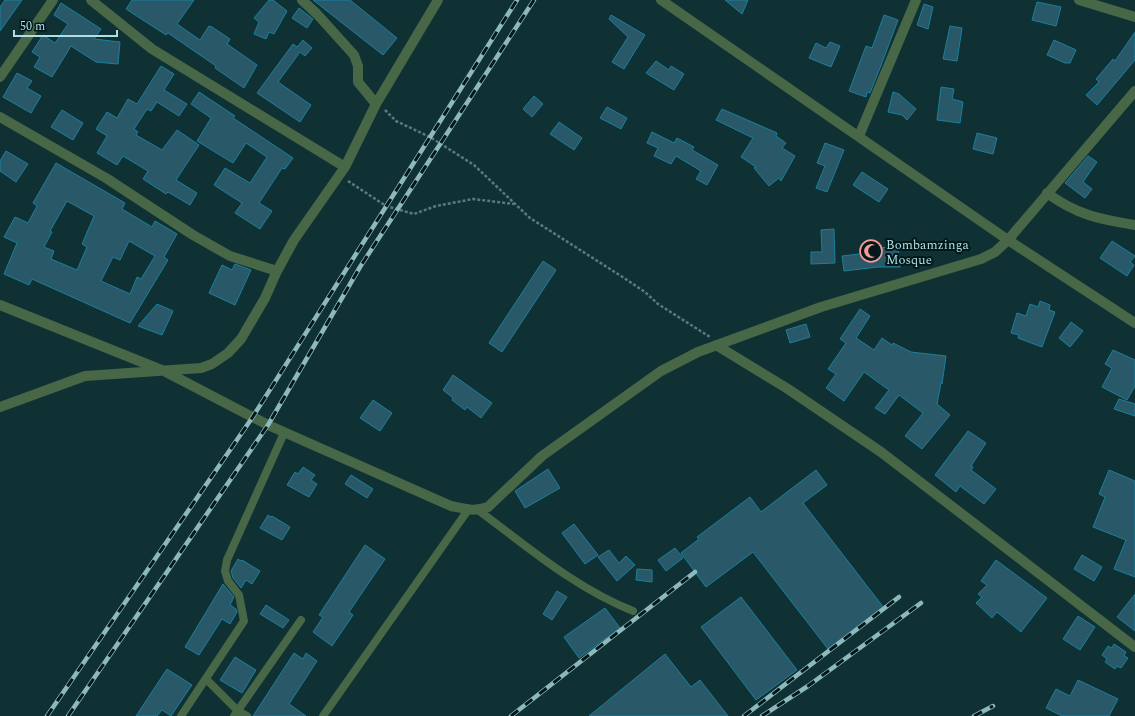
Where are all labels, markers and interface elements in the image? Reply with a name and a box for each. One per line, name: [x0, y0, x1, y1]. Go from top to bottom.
scale bar: [14, 12, 117, 38]
text: 50 m: [20, 17, 45, 36]
place label: Bombamzinga Mosque: [886, 235, 969, 270]
mosque icon: Bombamzinga Mosque: [858, 238, 884, 264]

